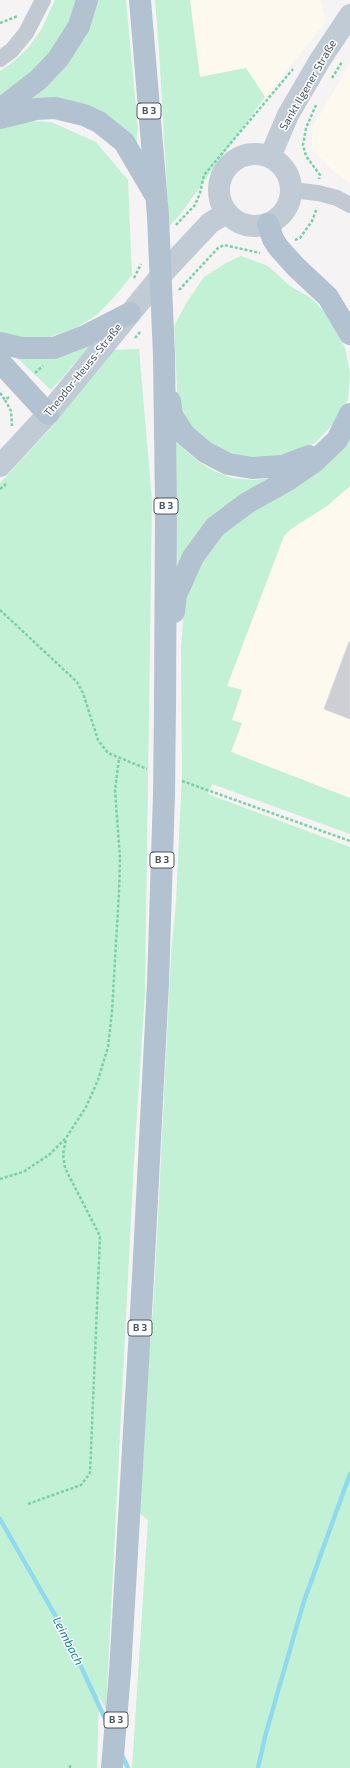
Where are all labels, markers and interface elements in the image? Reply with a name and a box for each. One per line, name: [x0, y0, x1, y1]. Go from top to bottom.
street label: Sankt Ilgener Straße: [277, 37, 339, 133]
road number: B 3: [137, 103, 161, 119]
street label: Theodor-Heuss-Straße: [41, 321, 125, 419]
road number: B 3: [154, 498, 178, 514]
road number: B 3: [150, 852, 174, 868]
road number: B 3: [128, 1320, 152, 1336]
water label: Leimbach: [50, 1614, 86, 1668]
road number: B 3: [104, 1712, 128, 1728]

